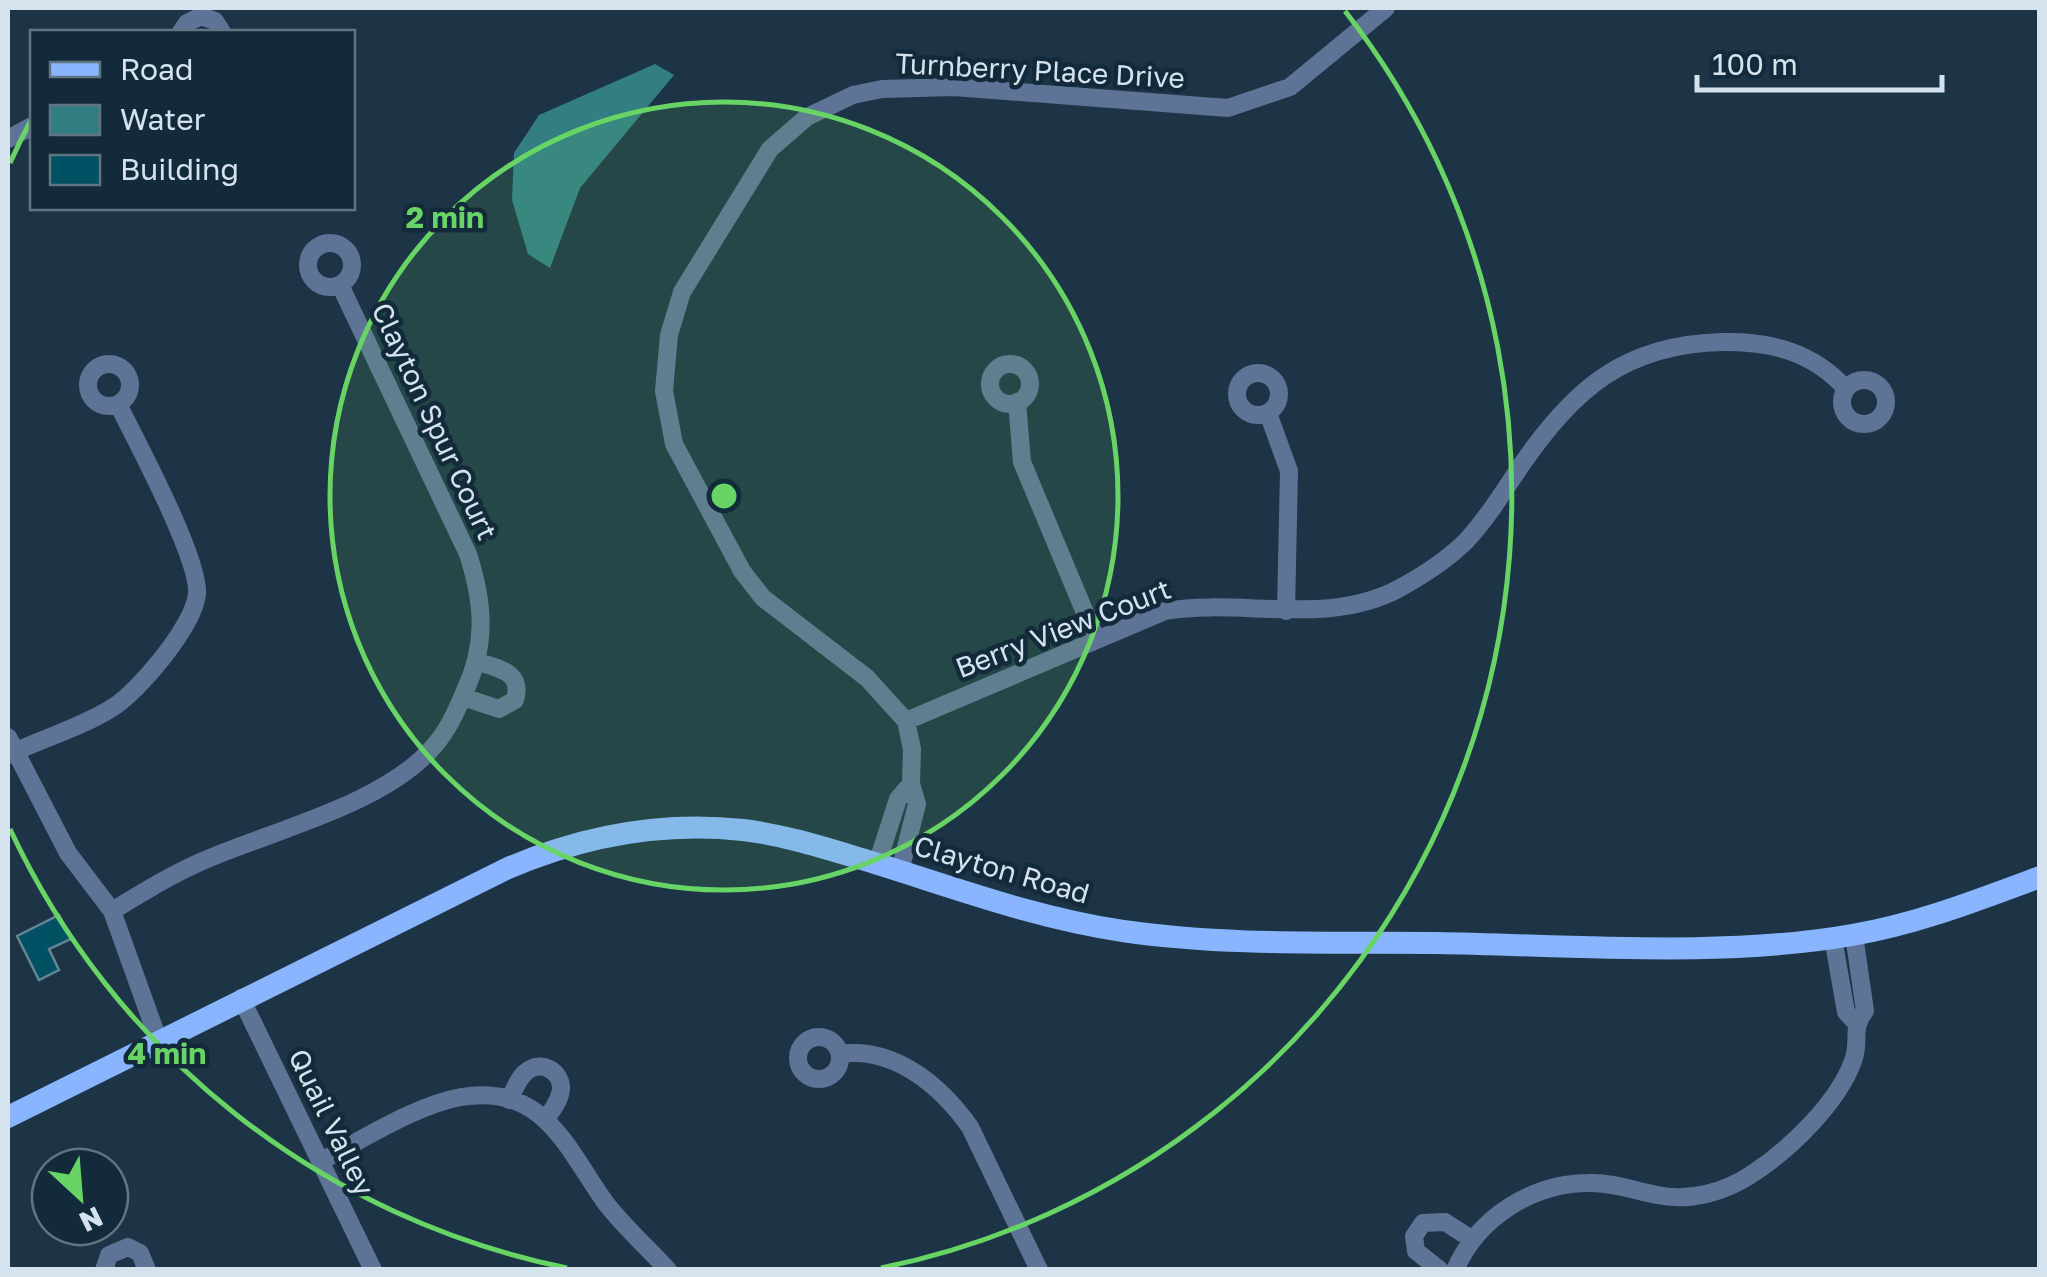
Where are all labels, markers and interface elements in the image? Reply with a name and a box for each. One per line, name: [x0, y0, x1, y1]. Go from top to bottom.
legend: [30, 30, 355, 210]
scale bar: [1697, 30, 1942, 92]
street label: Turnberry Place Drive: [894, 46, 1186, 94]
text: 100 m: [1712, 46, 1798, 82]
text: Road: [120, 51, 194, 87]
text: Water: [120, 101, 206, 137]
text: Building: [120, 151, 239, 187]
text: 2 min: [406, 199, 484, 235]
street label: Clayton Spur Court: [366, 297, 504, 545]
centre of rings: [706, 478, 742, 514]
street label: Berry View Court: [951, 572, 1175, 684]
street label: Clayton Road: [911, 828, 1093, 910]
text: 4 min: [128, 1035, 206, 1071]
street label: Quail Valley: [282, 1043, 382, 1201]
north arrow: [30, 1147, 130, 1247]
text: N: [74, 1200, 108, 1239]

